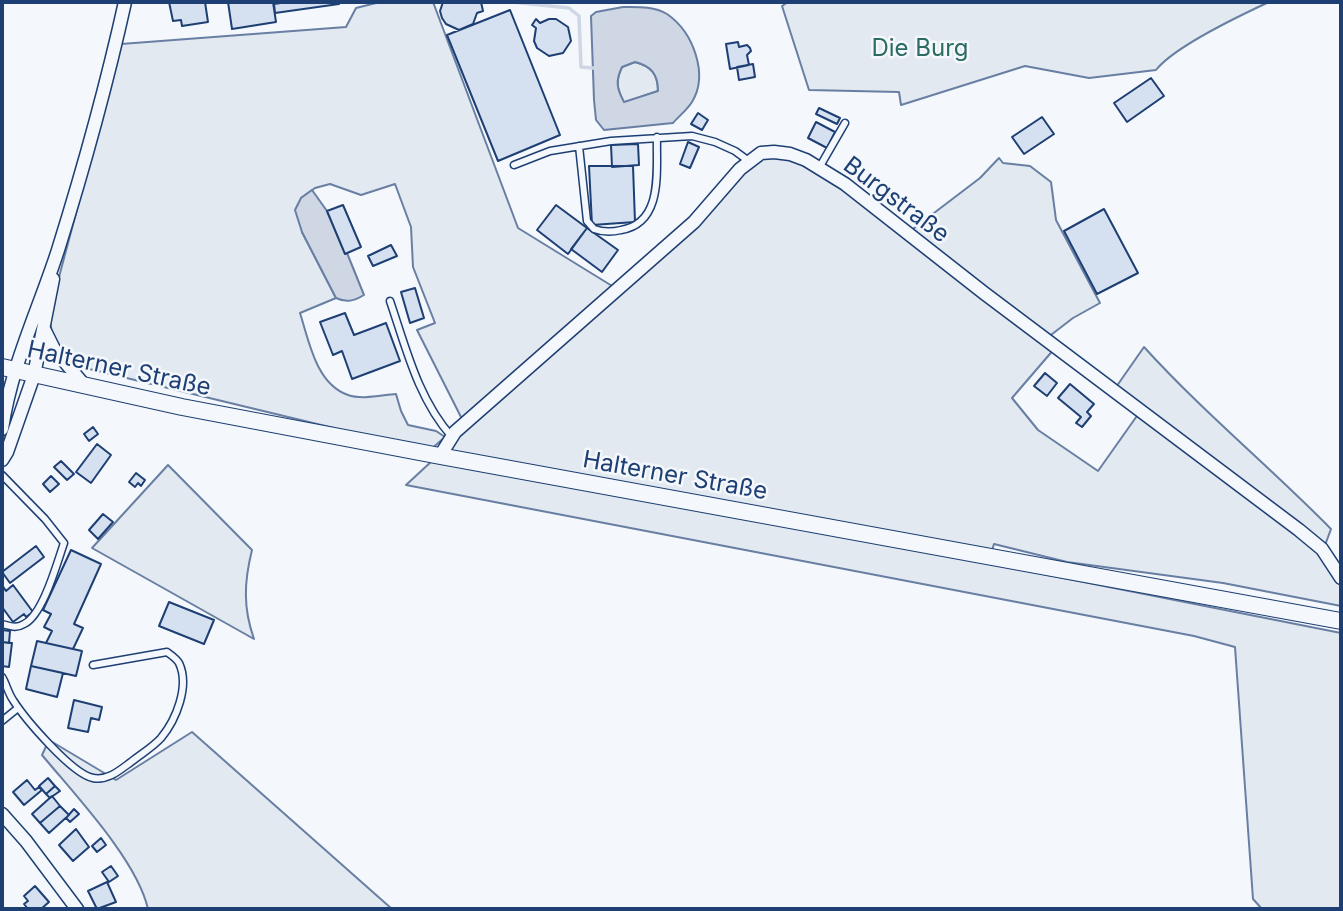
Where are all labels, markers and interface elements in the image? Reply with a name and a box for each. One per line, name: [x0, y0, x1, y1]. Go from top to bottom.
park label: Die Burg: [871, 35, 969, 63]
street label: Burgstraße: [837, 151, 955, 249]
street label: Halterner Straße: [25, 335, 213, 403]
street label: Halterner Straße: [580, 446, 770, 506]

